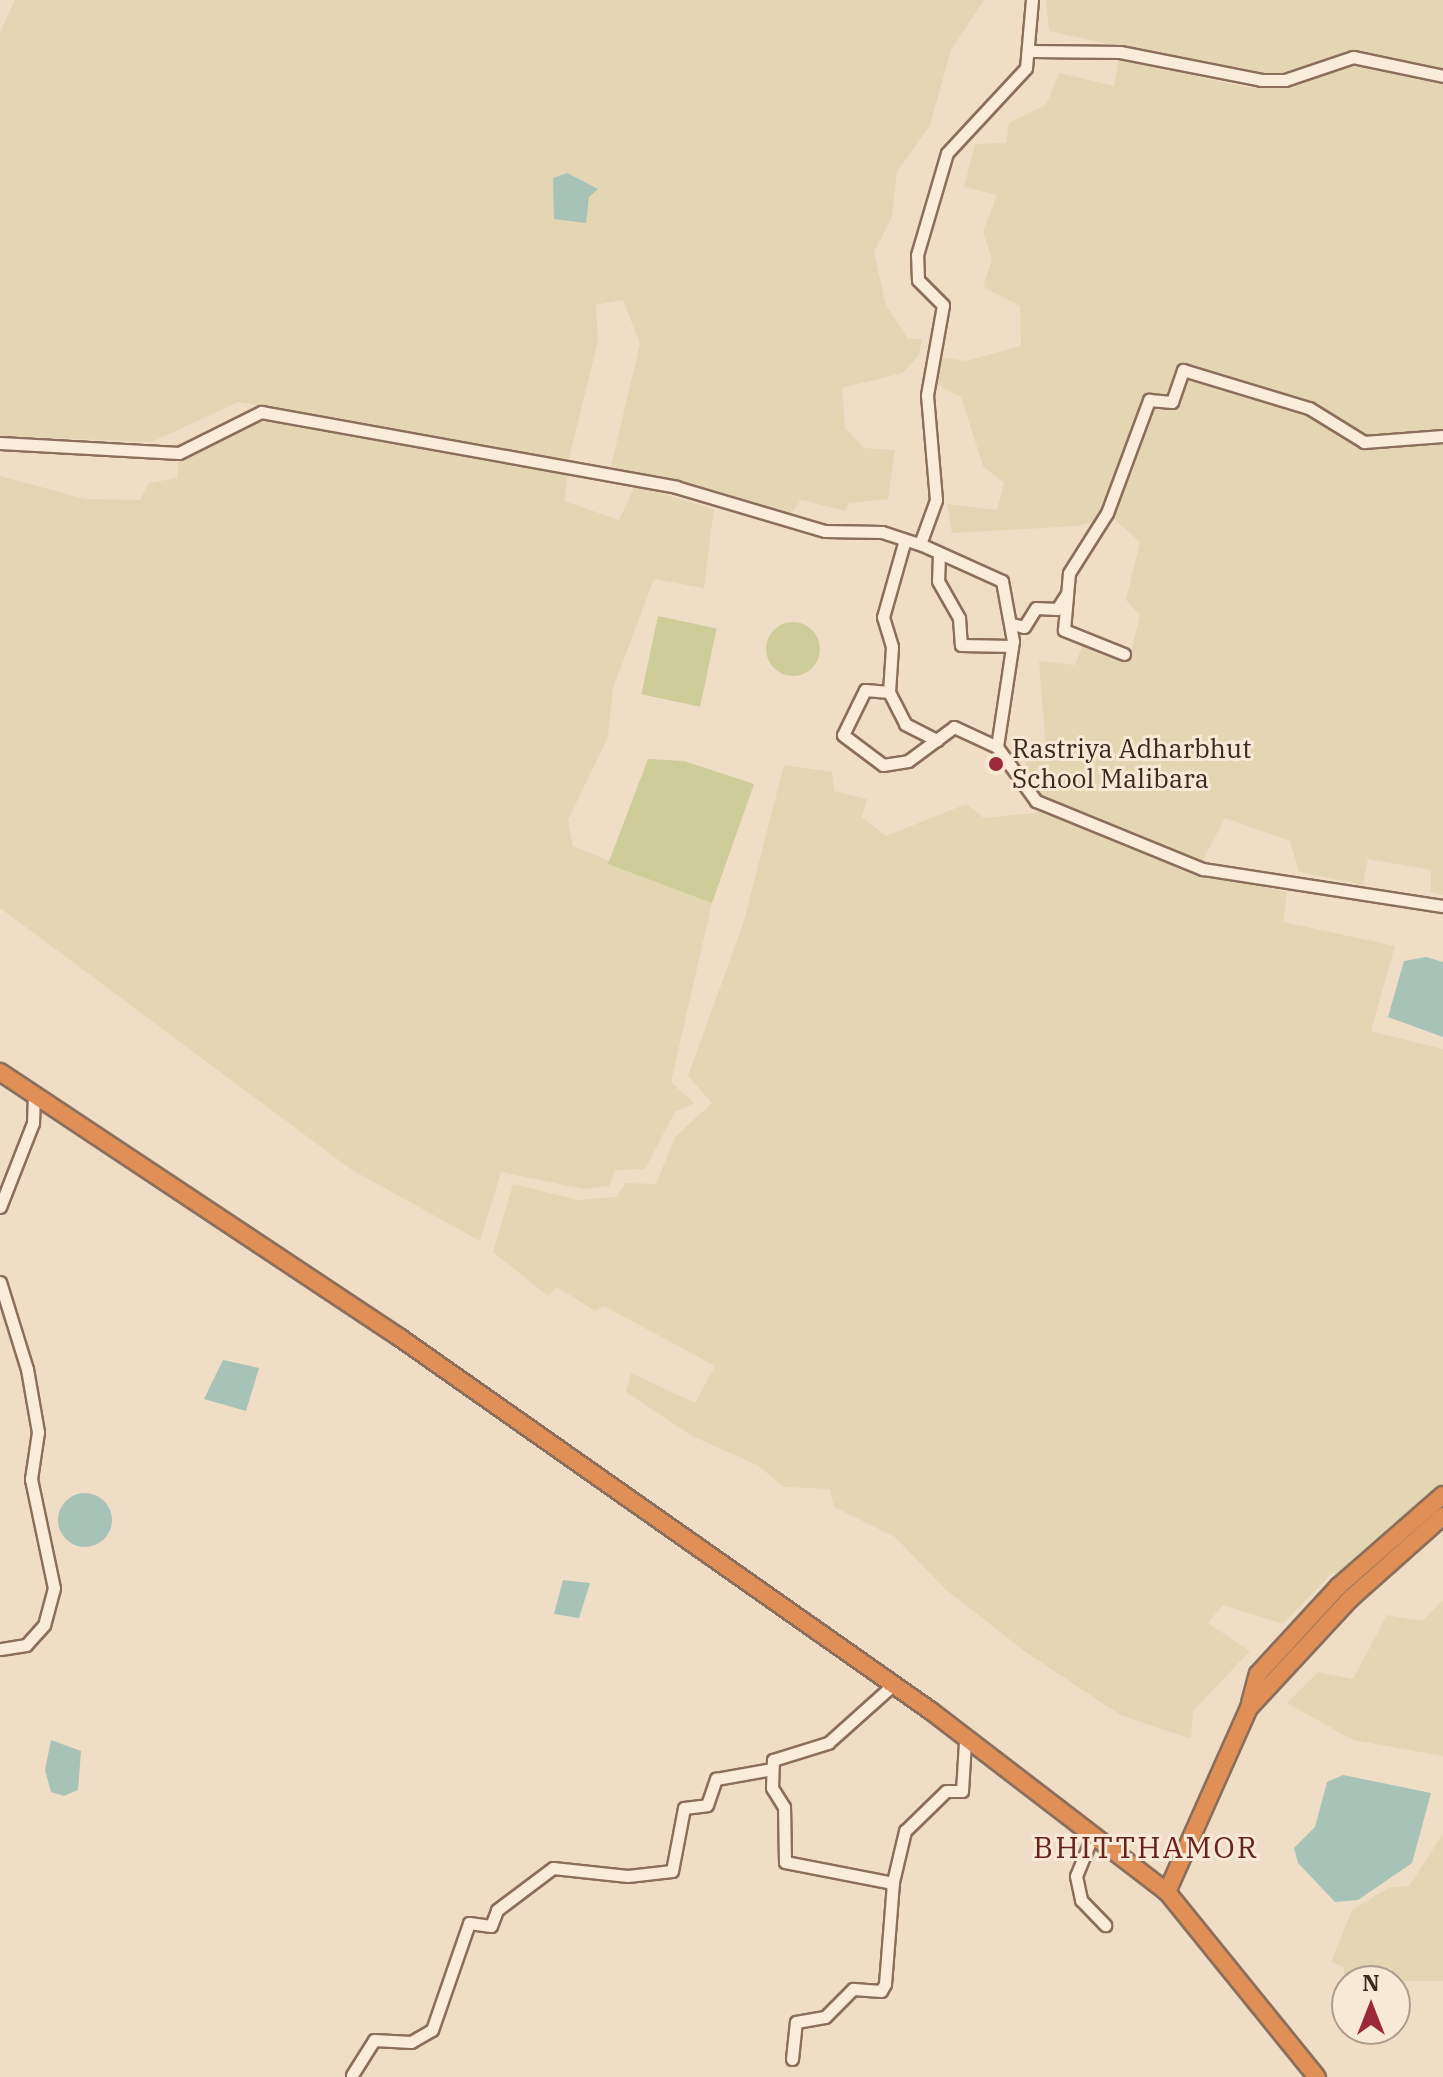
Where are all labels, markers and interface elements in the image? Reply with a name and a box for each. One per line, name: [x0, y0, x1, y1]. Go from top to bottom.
place label: Rastriya Adharbhut School Malibara: [1012, 733, 1251, 794]
marker: Rastriya Adharbhut School Malibara: [987, 755, 1005, 773]
district label: BHITTHAMOR: [1033, 1829, 1259, 1865]
north arrow: [1331, 1965, 1411, 2045]
text: N: [1362, 1968, 1380, 1997]

